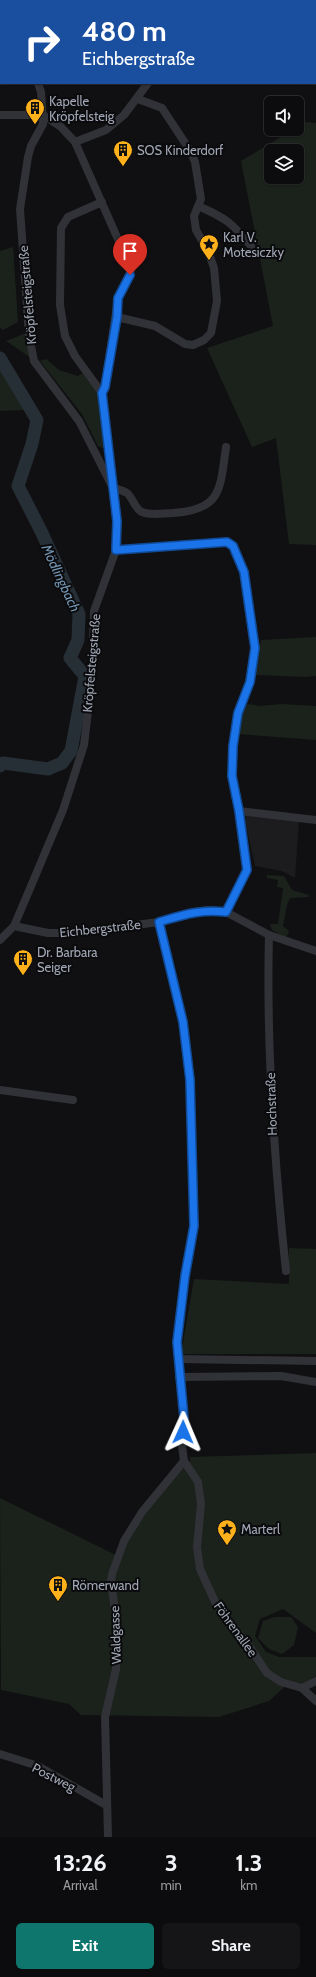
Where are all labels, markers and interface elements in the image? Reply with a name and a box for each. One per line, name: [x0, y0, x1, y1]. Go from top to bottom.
text: 480 m: [82, 14, 167, 48]
icon: right: [16, 16, 68, 68]
text: Eichbergstraße: [82, 48, 195, 70]
place label: Kapelle Kröpfelsteig: [49, 93, 115, 124]
map controls: [264, 96, 304, 184]
button: sound: [264, 96, 304, 136]
building icon: Kapelle Kröpfelsteig: [24, 97, 46, 125]
building icon: SOS Kinderdorf: [112, 139, 134, 167]
place label: SOS Kinderdorf: [137, 142, 224, 158]
button: layers: [264, 144, 304, 184]
place label: Karl V. Motesiczky: [223, 229, 284, 260]
place icon: Karl V. Motesiczky: [198, 233, 220, 261]
pin: [113, 234, 147, 275]
icon: arrive: [119, 240, 141, 262]
street label: Kröpfelsteigstraße: [15, 245, 39, 345]
water label: Mödlingbach: [37, 540, 84, 615]
street label: Kröpfelsteigstraße: [79, 613, 103, 713]
street label: Eichbergstraße: [59, 916, 142, 940]
place label: Dr. Barbara Seiger: [37, 944, 98, 975]
building icon: Dr. Barbara Seiger: [12, 948, 34, 976]
street label: Hochstraße: [262, 1072, 280, 1136]
position arrow: [162, 1411, 204, 1453]
place icon: Marterl: [216, 1518, 238, 1546]
place label: Marterl: [241, 1521, 280, 1537]
building icon: Römerwand: [47, 1574, 69, 1602]
place label: Römerwand: [72, 1577, 139, 1593]
street label: Föhrenallee: [211, 1598, 261, 1660]
street label: Waldgasse: [106, 1605, 124, 1664]
street label: Postweg: [30, 1759, 79, 1795]
text: 13:26: [54, 1848, 107, 1877]
text: 3: [165, 1848, 178, 1877]
text: 1.3: [235, 1848, 262, 1877]
text: Arrival: [63, 1877, 97, 1893]
text: min: [160, 1877, 182, 1893]
text: km: [240, 1877, 258, 1893]
button: Exit: [16, 1923, 154, 1969]
button: Share: [162, 1923, 300, 1969]

